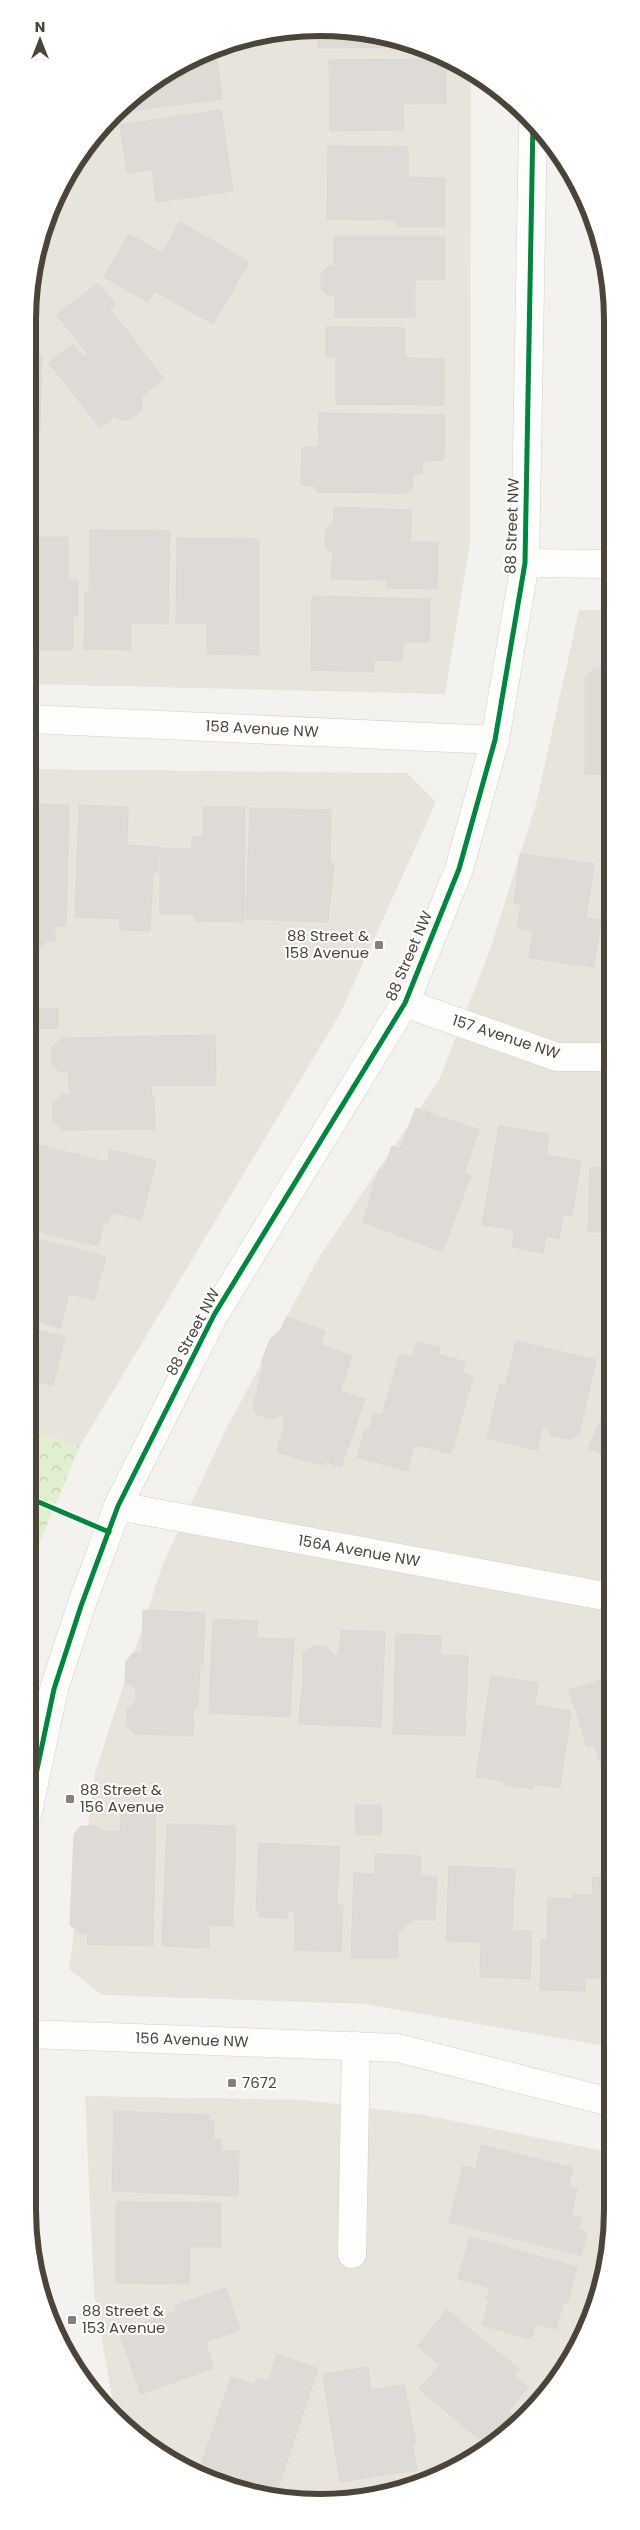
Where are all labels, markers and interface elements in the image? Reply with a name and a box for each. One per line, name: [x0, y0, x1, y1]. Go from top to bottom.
north arrow: [15, 15, 65, 65]
text: N: [35, 17, 45, 37]
street label: 88 Street NW: [499, 477, 524, 574]
street label: 158 Avenue NW: [205, 715, 319, 742]
street label: 88 Street NW: [380, 907, 437, 1004]
place label: 88 Street & 158 Avenue: [285, 925, 369, 963]
marker: 88 Street & 158 Avenue: [373, 939, 385, 951]
street label: 157 Avenue NW: [450, 1009, 563, 1064]
street label: 88 Street NW: [161, 1284, 225, 1379]
street label: 156A Avenue NW: [297, 1529, 422, 1572]
place label: 88 Street & 156 Avenue: [80, 1779, 164, 1817]
marker: 88 Street & 156 Avenue: [64, 1793, 76, 1805]
street label: 156 Avenue NW: [135, 2027, 249, 2052]
place label: 7672: [242, 2072, 277, 2093]
marker: 7672: [226, 2077, 238, 2089]
place label: 88 Street & 153 Avenue: [82, 2300, 165, 2338]
marker: 88 Street & 153 Avenue: [66, 2314, 78, 2326]

